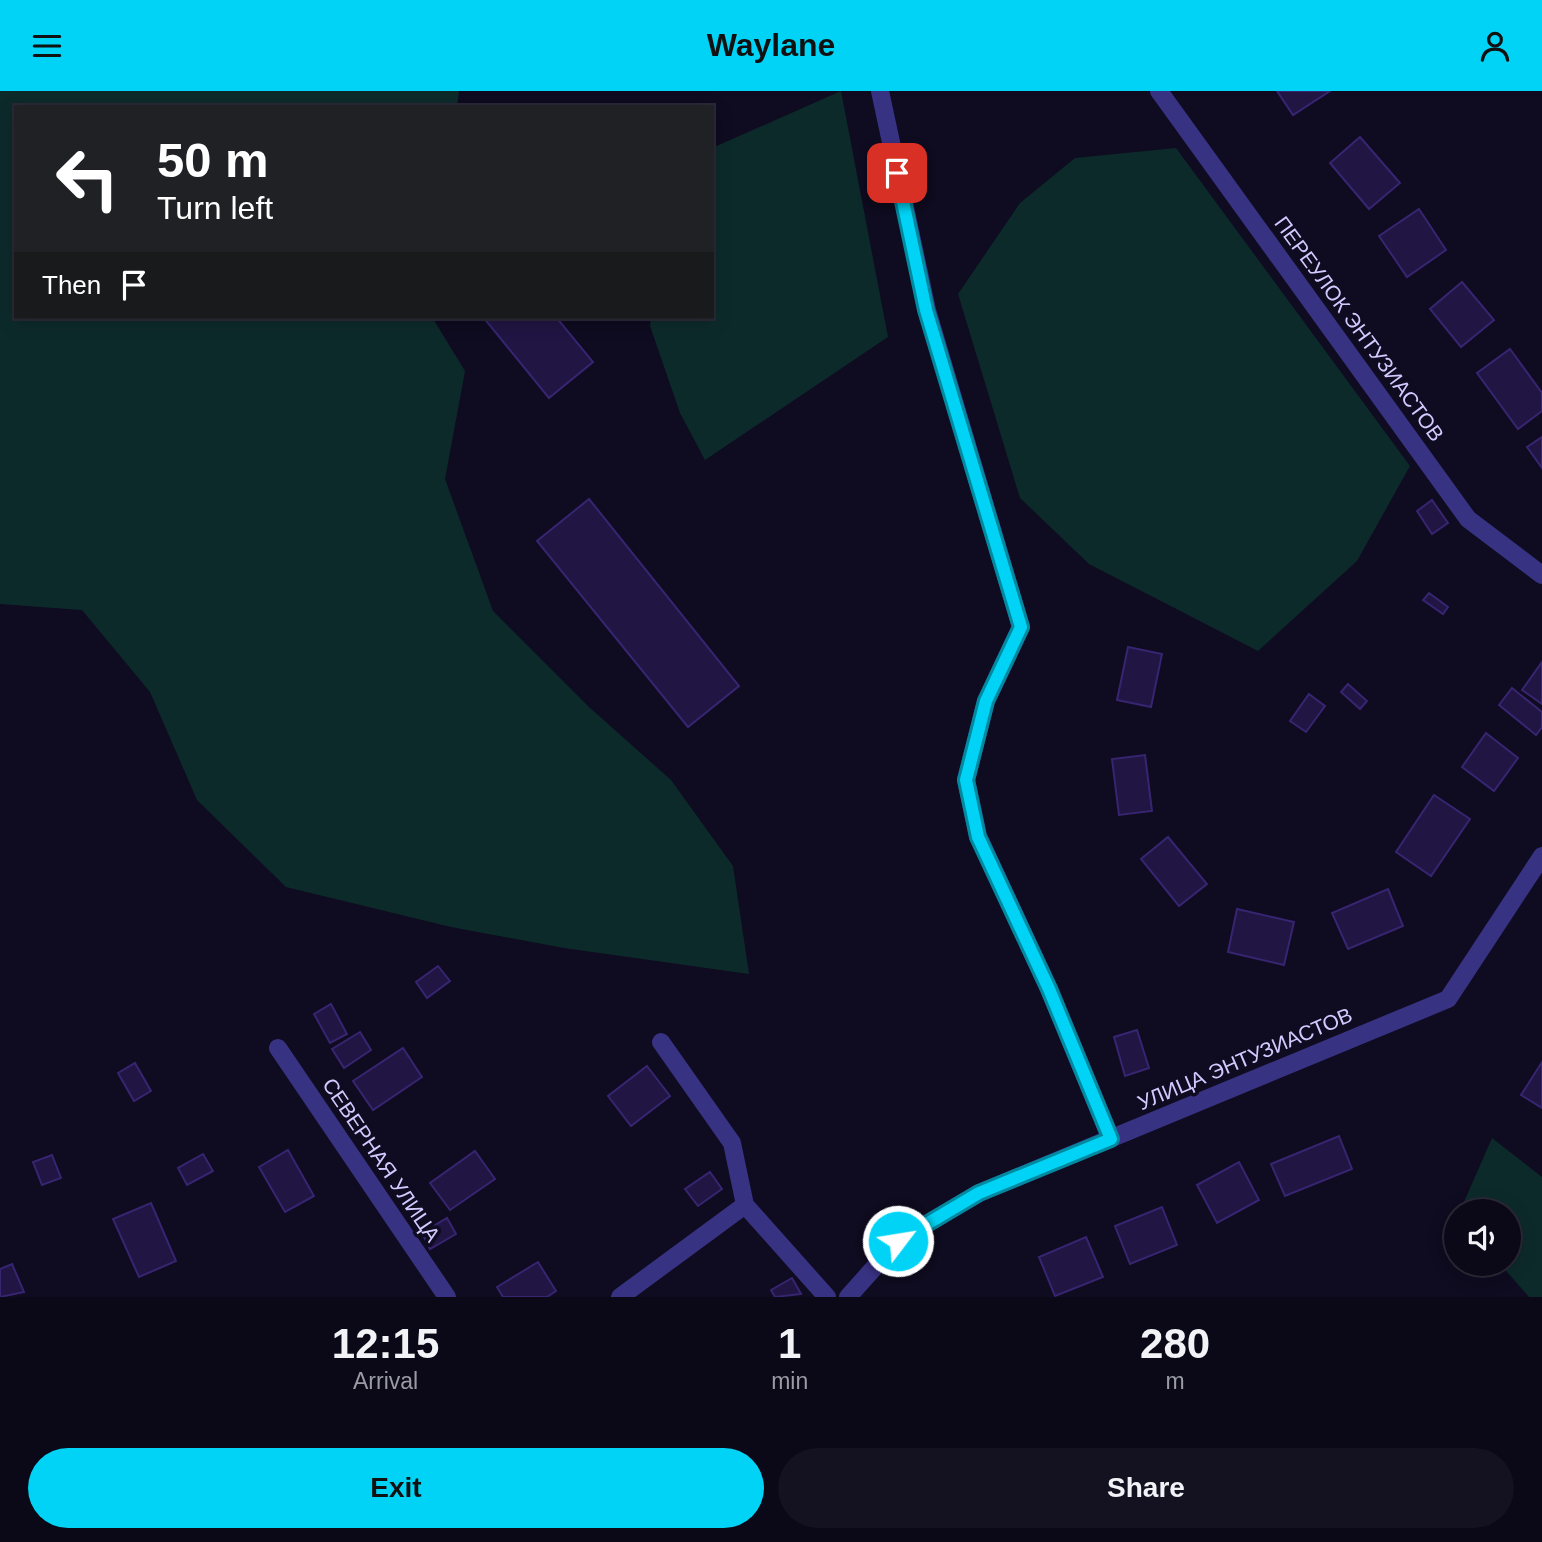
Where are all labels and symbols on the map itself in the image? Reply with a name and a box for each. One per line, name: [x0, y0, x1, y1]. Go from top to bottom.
pin: [867, 143, 927, 203]
street label: ПЕРЕУЛОК ЭНТУЗИАСТОВ: [1270, 212, 1449, 445]
street label: УЛИЦА ЭНТУЗИАСТОВ: [1134, 1003, 1356, 1114]
street label: СЕВЕРНАЯ УЛИЦА: [318, 1074, 445, 1246]
position arrow: [861, 1204, 935, 1278]

